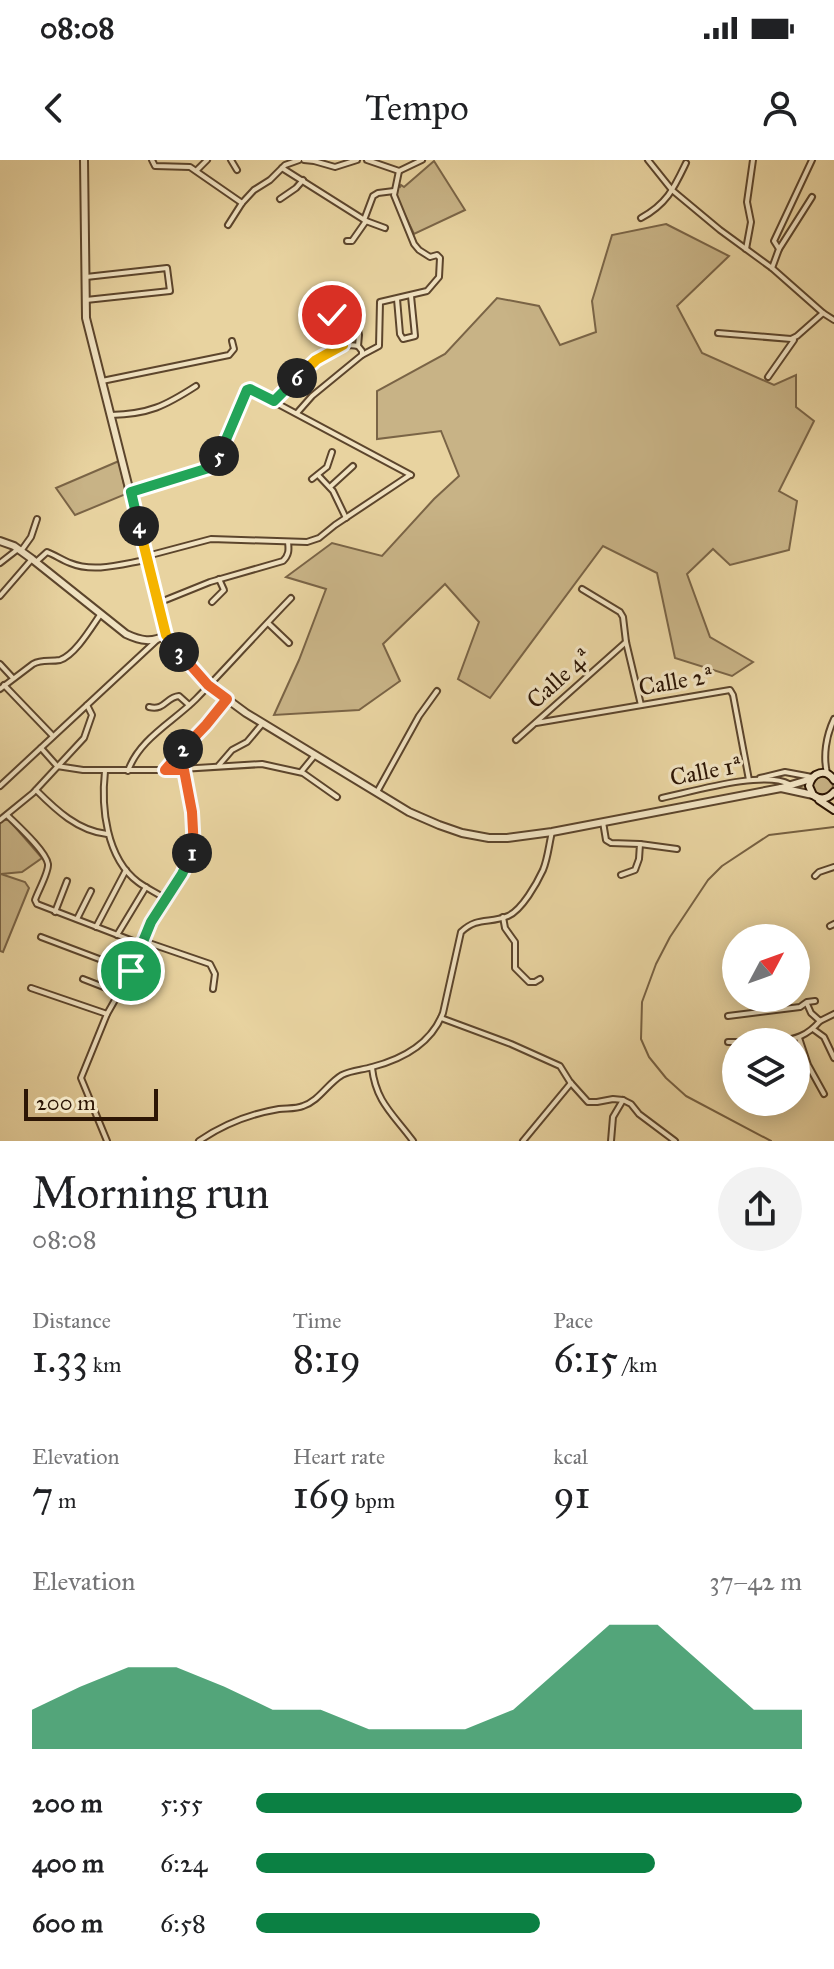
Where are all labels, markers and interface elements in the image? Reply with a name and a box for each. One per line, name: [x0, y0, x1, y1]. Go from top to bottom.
text: 08:08: [40, 10, 114, 46]
icon: back: [32, 86, 76, 130]
text: Tempo: [365, 86, 469, 130]
icon: person: [758, 86, 802, 130]
pin: [298, 281, 366, 349]
icon: check: [310, 293, 354, 337]
pin: 6: [277, 358, 317, 398]
text: 6: [291, 364, 303, 391]
pin: 5: [199, 436, 239, 476]
text: 5: [214, 442, 224, 469]
pin: 4: [119, 506, 159, 546]
text: 4: [133, 512, 145, 539]
pin: 3: [159, 632, 199, 672]
text: 3: [175, 638, 183, 665]
street label: Calle 4ª: [520, 641, 598, 715]
street label: Calle 2ª: [636, 660, 716, 702]
pin: 2: [163, 729, 203, 769]
text: 2: [178, 735, 188, 762]
street label: Calle 1ª: [667, 749, 745, 793]
pin: 1: [172, 833, 212, 873]
text: 1: [188, 839, 196, 866]
north arrow: [722, 924, 810, 1012]
map controls: [722, 924, 810, 1116]
pin: [97, 937, 165, 1005]
icon: arrive: [109, 949, 153, 993]
button: layers: [722, 1028, 810, 1116]
scale bar: [24, 1085, 158, 1121]
text: 200 m: [36, 1089, 96, 1116]
text: Morning run: [32, 1166, 269, 1220]
button: share: [718, 1167, 802, 1251]
text: 08:08: [32, 1223, 96, 1255]
text: Distance: [32, 1307, 111, 1334]
text: Time: [293, 1307, 341, 1334]
text: Pace: [553, 1307, 593, 1334]
text: 1.33: [32, 1334, 88, 1383]
text: 8:19: [293, 1334, 361, 1383]
text: 6:15: [553, 1334, 618, 1383]
text: km: [88, 1351, 122, 1378]
text: /km: [618, 1351, 657, 1378]
text: Elevation: [32, 1443, 119, 1470]
text: Heart rate: [293, 1443, 385, 1470]
text: kcal: [553, 1443, 588, 1470]
text: 7: [32, 1470, 53, 1519]
text: 169: [293, 1470, 350, 1519]
text: 91: [553, 1470, 590, 1519]
text: m: [53, 1487, 77, 1514]
text: bpm: [350, 1487, 395, 1514]
text: Elevation: [32, 1565, 135, 1597]
text: 37–42 m: [709, 1565, 802, 1597]
text: 200 m: [32, 1787, 103, 1819]
text: 5:55: [160, 1787, 203, 1819]
text: 400 m: [32, 1847, 104, 1879]
text: 6:24: [160, 1847, 207, 1879]
text: 600 m: [32, 1907, 103, 1939]
text: 6:58: [160, 1907, 206, 1939]

